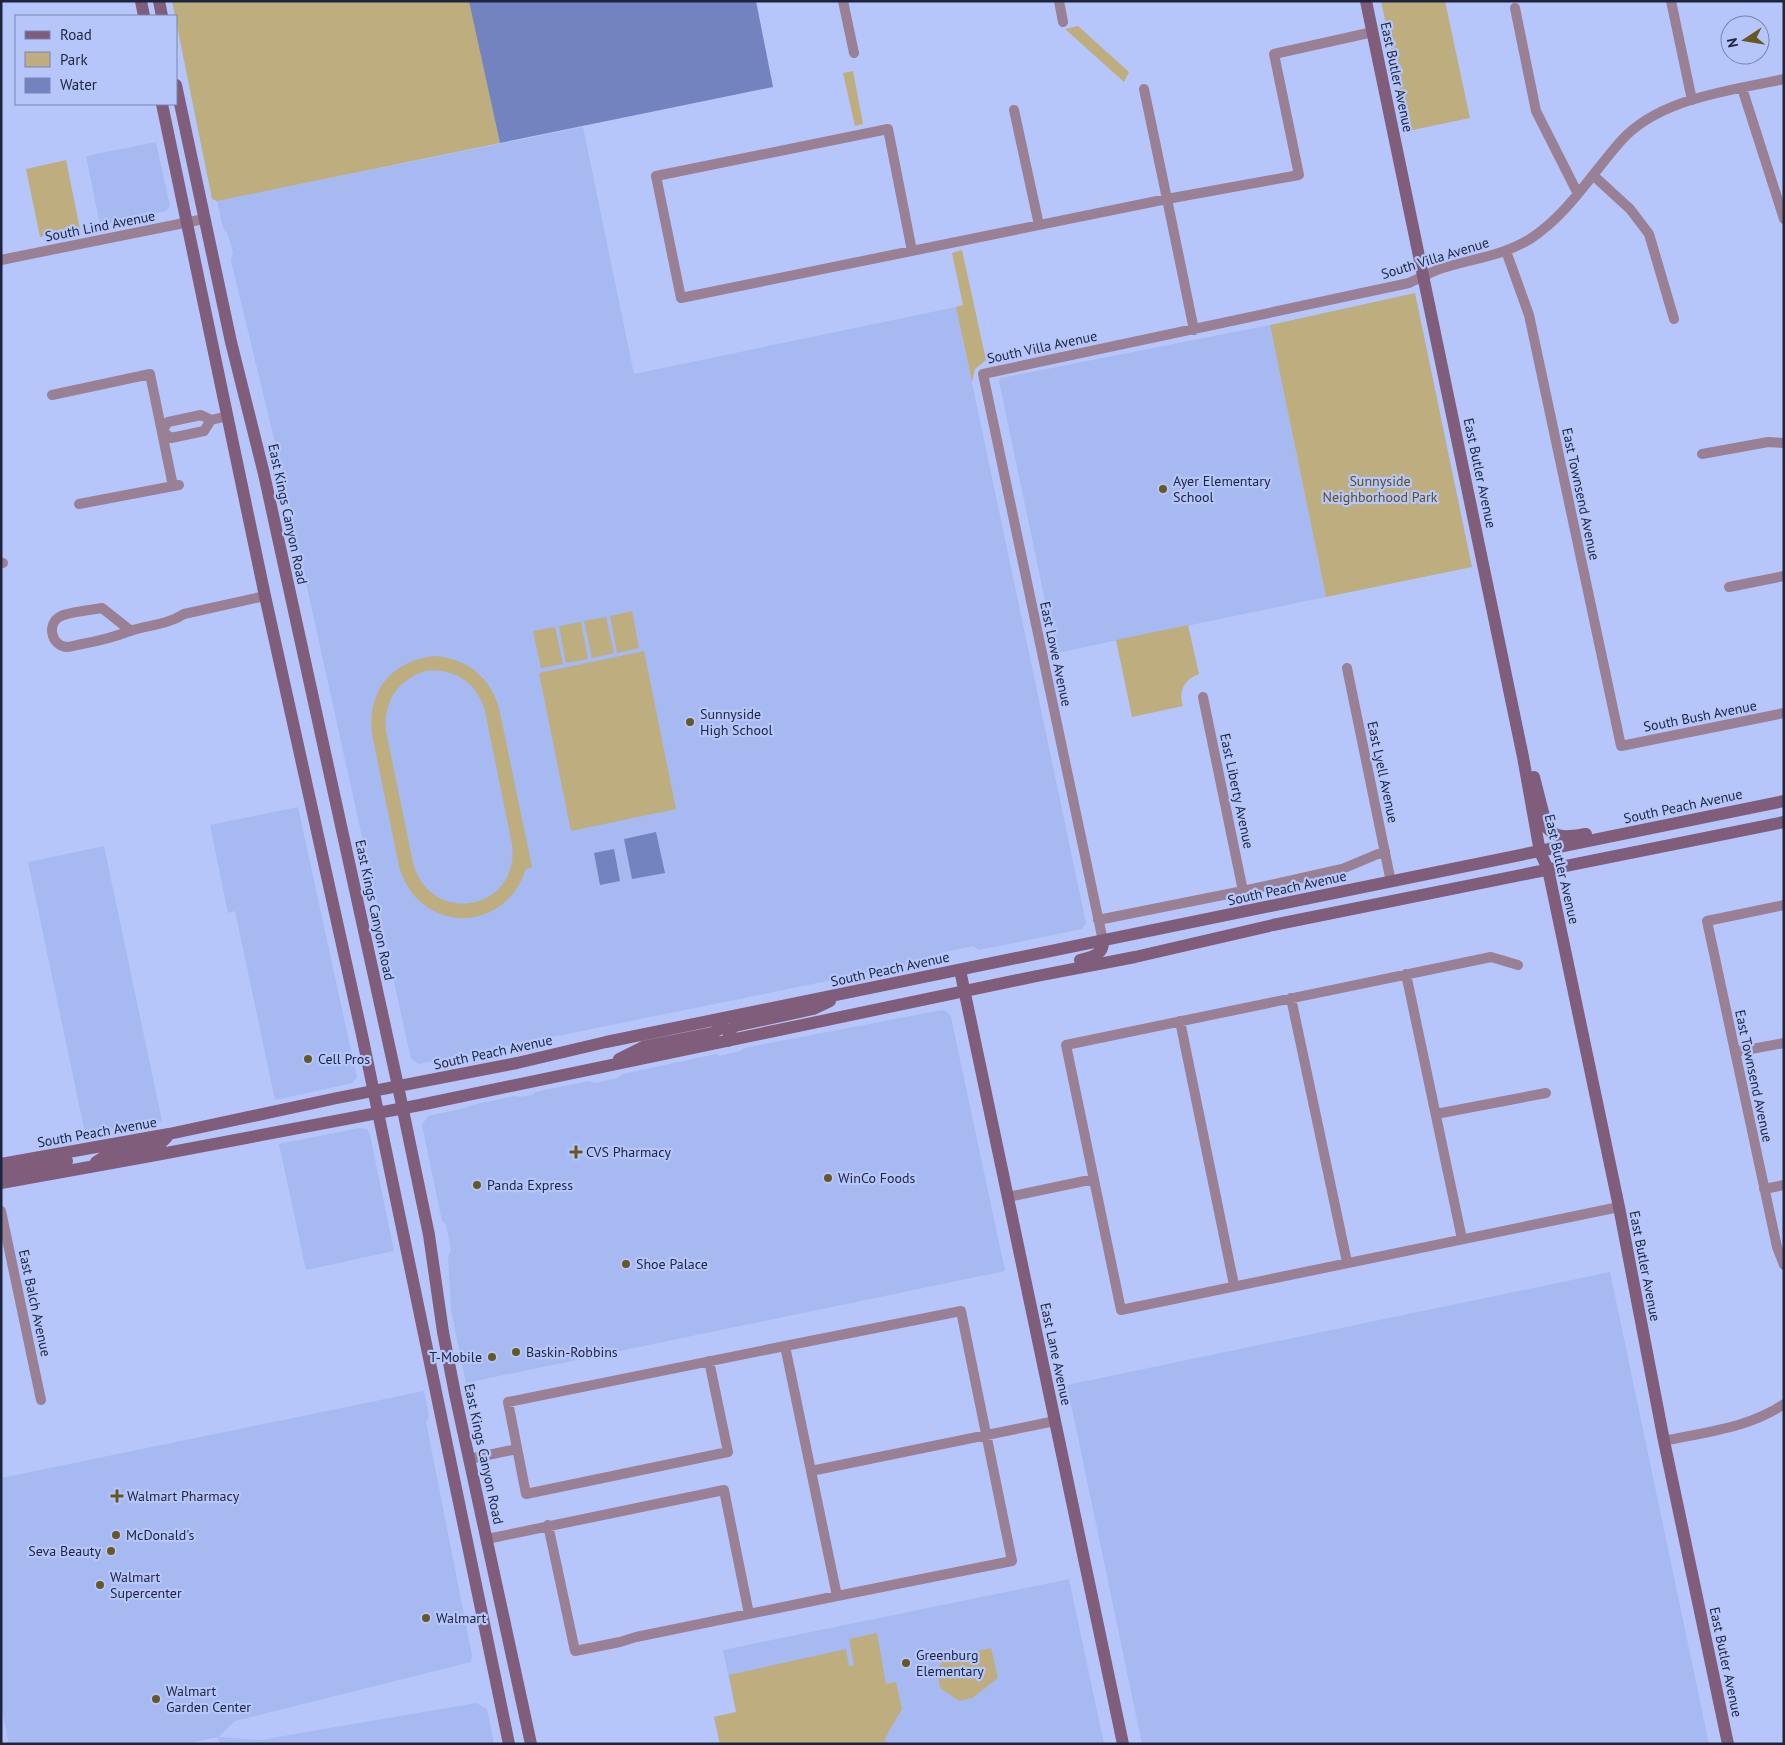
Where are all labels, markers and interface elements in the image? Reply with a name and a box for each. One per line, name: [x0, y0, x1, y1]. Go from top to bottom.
legend: [15, 15, 178, 105]
north arrow: [1720, 15, 1770, 65]
street label: East Butler Avenue: [1377, 20, 1417, 134]
text: Road: [60, 25, 92, 44]
text: N: [1723, 36, 1742, 49]
text: Park: [60, 50, 88, 69]
text: Water: [60, 75, 97, 94]
street label: South Lind Avenue: [43, 206, 157, 246]
street label: South Villa Avenue: [1379, 233, 1491, 283]
street label: South Villa Avenue: [985, 327, 1099, 367]
street label: East Butler Avenue: [1460, 416, 1500, 530]
street label: East Townsend Avenue: [1558, 426, 1604, 562]
street label: East Kings Canyon Road: [264, 442, 312, 586]
place label: Ayer Elementary School: [1173, 472, 1271, 506]
park label: Sunnyside Neighborhood Park: [1323, 472, 1438, 506]
marker: Ayer Elementary School: [1157, 483, 1169, 495]
street label: East Lowe Avenue: [1036, 600, 1076, 708]
street label: South Bush Avenue: [1642, 696, 1758, 736]
place label: Sunnyside High School: [700, 705, 773, 739]
marker: Sunnyside High School: [684, 716, 696, 728]
street label: East Lyell Avenue: [1363, 720, 1403, 824]
street label: East Liberty Avenue: [1216, 732, 1258, 850]
street label: South Peach Avenue: [1622, 785, 1744, 827]
street label: East Butler Avenue: [1541, 812, 1583, 926]
street label: East Kings Canyon Road: [351, 838, 399, 982]
street label: South Peach Avenue: [1226, 867, 1348, 909]
street label: South Peach Avenue: [829, 948, 951, 990]
street label: East Townsend Avenue: [1731, 1008, 1777, 1144]
street label: South Peach Avenue: [432, 1031, 554, 1073]
place label: Cell Pros: [318, 1050, 370, 1068]
marker: Cell Pros: [302, 1053, 314, 1065]
street label: South Peach Avenue: [36, 1113, 158, 1151]
place label: CVS Pharmacy: [586, 1143, 671, 1161]
marker: CVS Pharmacy: [570, 1146, 582, 1158]
place label: WinCo Foods: [838, 1169, 916, 1187]
marker: WinCo Foods: [822, 1172, 834, 1184]
place label: Panda Express: [487, 1176, 573, 1194]
marker: Panda Express: [471, 1179, 483, 1191]
street label: East Butler Avenue: [1625, 1209, 1665, 1323]
street label: East Balch Avenue: [15, 1248, 55, 1358]
place label: Shoe Palace: [636, 1255, 708, 1273]
marker: Shoe Palace: [620, 1258, 632, 1270]
street label: East Lane Avenue: [1036, 1301, 1076, 1407]
place label: Baskin-Robbins: [526, 1343, 618, 1361]
marker: Baskin-Robbins: [510, 1346, 522, 1358]
place label: T-Mobile: [429, 1348, 482, 1366]
marker: T-Mobile: [486, 1351, 498, 1363]
street label: East Kings Canyon Road: [460, 1382, 508, 1526]
place label: Walmart Pharmacy: [127, 1487, 240, 1505]
marker: Walmart Pharmacy: [111, 1490, 123, 1502]
place label: McDonald's: [126, 1526, 194, 1544]
marker: McDonald's: [110, 1529, 122, 1541]
place label: Seva Beauty: [28, 1542, 101, 1560]
marker: Seva Beauty: [105, 1545, 117, 1557]
place label: Walmart Supercenter: [110, 1568, 182, 1602]
marker: Walmart Supercenter: [94, 1579, 106, 1591]
street label: East Butler Avenue: [1706, 1605, 1746, 1719]
place label: Walmart: [436, 1609, 487, 1627]
marker: Walmart: [420, 1612, 432, 1624]
place label: Greenburg Elementary: [916, 1646, 984, 1680]
marker: Greenburg Elementary: [900, 1657, 912, 1669]
place label: Walmart Garden Center: [166, 1682, 251, 1716]
marker: Walmart Garden Center: [150, 1693, 162, 1705]

